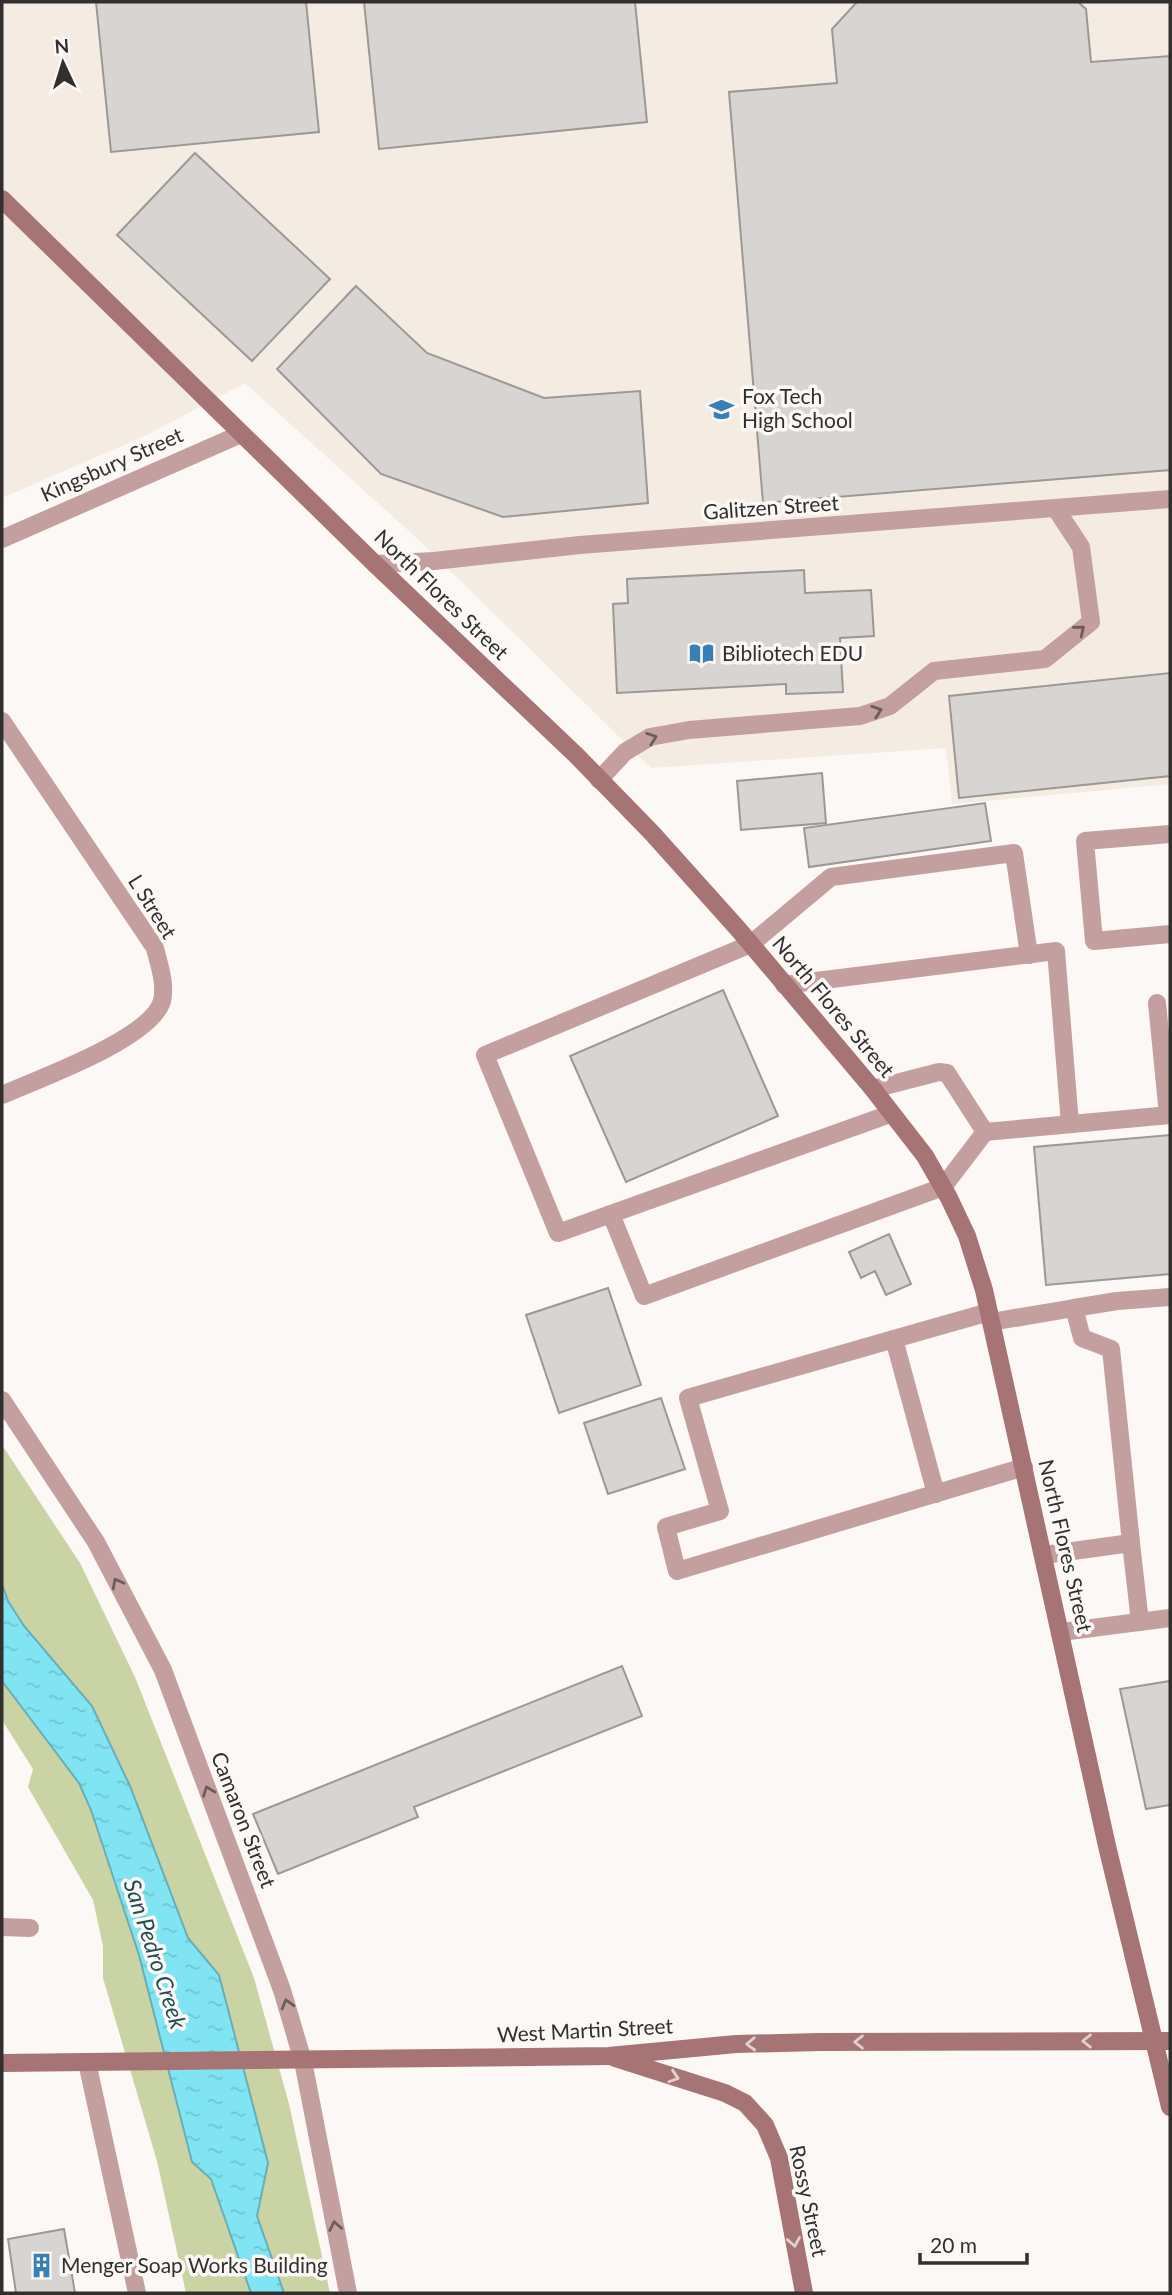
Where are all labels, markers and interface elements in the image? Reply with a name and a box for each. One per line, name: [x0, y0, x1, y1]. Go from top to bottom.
north arrow: [28, 28, 98, 98]
text: N: [54, 34, 70, 58]
place label: Fox Tech High School: [742, 383, 853, 432]
school or university icon: Fox Tech High School: [708, 395, 736, 423]
street label: Kingsbury Street: [37, 421, 187, 506]
street label: Galitzen Street: [702, 489, 840, 524]
street label: North Flores Street: [370, 524, 515, 665]
one-way arrow: [1072, 626, 1085, 639]
library icon: Bibliotech EDU: [688, 640, 716, 668]
place label: Bibliotech EDU: [722, 640, 863, 665]
one-way arrow: [870, 705, 882, 719]
one-way arrow: [645, 732, 658, 746]
street label: L Street: [124, 870, 183, 943]
street label: North Flores Street: [768, 930, 901, 1082]
street label: North Flores Street: [1034, 1457, 1099, 1635]
one-way arrow: [112, 1577, 125, 1590]
street label: Camaron Street: [207, 1748, 282, 1891]
one-way arrow: [202, 1785, 216, 1797]
water label: San Pedro Creek: [119, 1875, 194, 2033]
one-way arrow: [280, 1998, 295, 2010]
street label: West Martin Street: [496, 2012, 674, 2047]
one-way arrow: [1081, 2033, 1092, 2049]
one-way arrow: [854, 2034, 864, 2050]
one-way arrow: [746, 2036, 757, 2051]
one-way arrow: [667, 2069, 679, 2083]
street label: Rossy Street: [785, 2143, 834, 2259]
one-way arrow: [328, 2220, 343, 2232]
scale bar: [920, 2222, 1027, 2266]
text: 20 m: [930, 2232, 977, 2257]
one-way arrow: [786, 2236, 801, 2248]
building icon: Menger Soap Works Building: [27, 2252, 55, 2280]
place label: Menger Soap Works Building: [61, 2252, 328, 2277]

